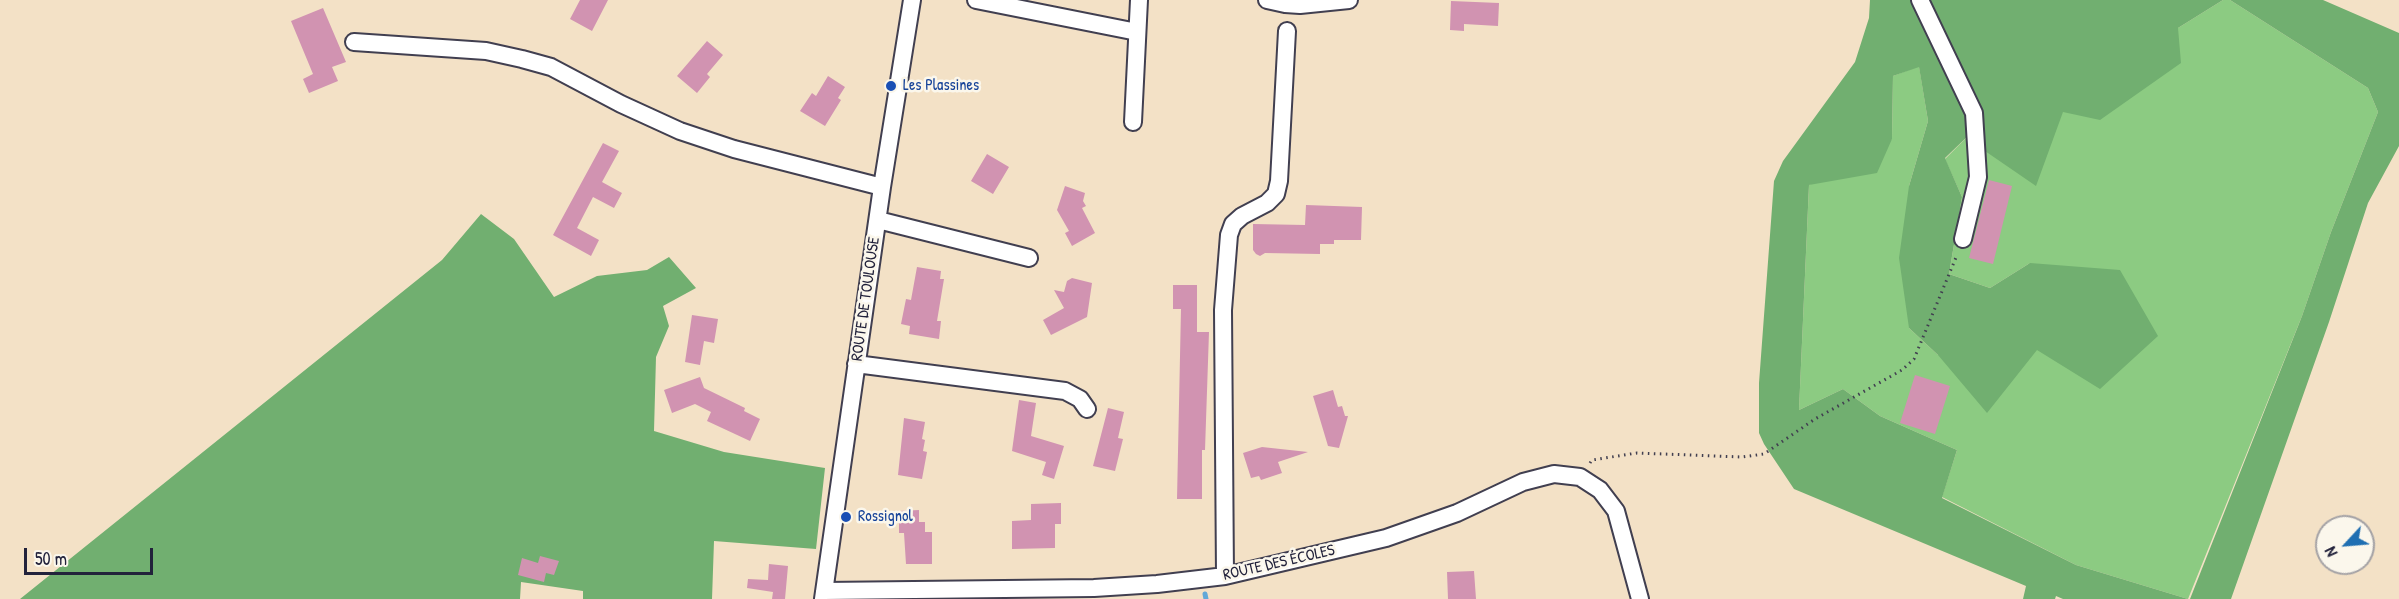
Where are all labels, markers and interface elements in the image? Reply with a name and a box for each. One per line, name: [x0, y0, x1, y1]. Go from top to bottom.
place label: Les Plassines: [903, 76, 979, 96]
marker: Les Plassines: [884, 79, 898, 93]
street label: ROUTE DE TOULOUSE: [848, 236, 884, 362]
place label: Rossignol: [858, 507, 913, 527]
marker: Rossignol: [839, 510, 853, 524]
north arrow: [2315, 515, 2375, 575]
scale bar: [27, 536, 156, 574]
street label: ROUTE DES ÉCOLES: [1221, 541, 1337, 585]
text: N: [2319, 543, 2342, 561]
text: 50 m: [35, 546, 67, 571]

